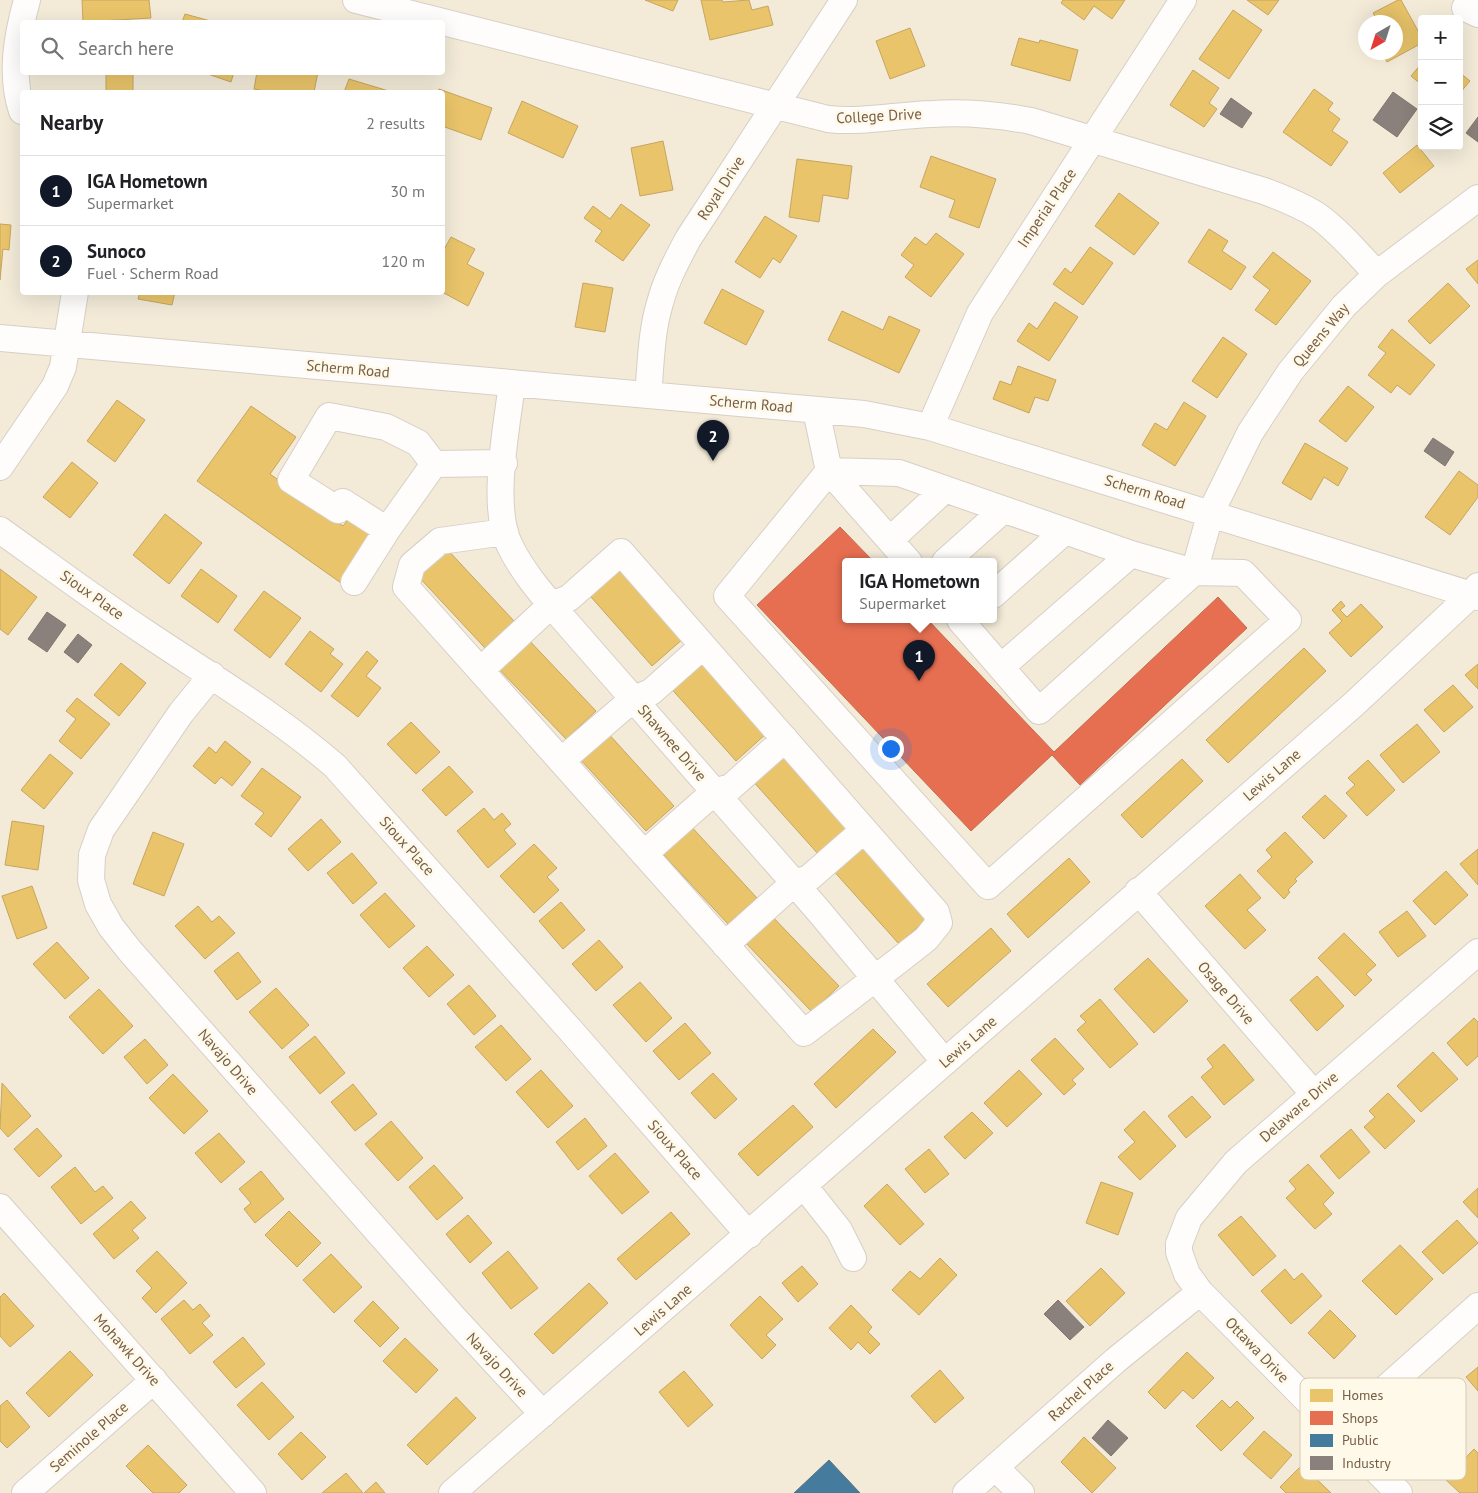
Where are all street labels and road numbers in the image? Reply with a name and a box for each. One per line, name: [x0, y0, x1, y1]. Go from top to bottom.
street label: College Drive: [836, 104, 922, 127]
street label: Royal Drive: [693, 152, 748, 223]
street label: Imperial Place: [1013, 164, 1080, 251]
street label: Queens Way: [1288, 299, 1353, 371]
street label: Scherm Road: [306, 355, 391, 382]
street label: Scherm Road: [709, 390, 794, 417]
street label: Scherm Road: [1102, 470, 1188, 513]
street label: Sioux Place: [57, 566, 128, 623]
street label: Shawnee Drive: [634, 700, 711, 785]
street label: Lewis Lane: [1239, 744, 1304, 805]
street label: Sioux Place: [376, 812, 439, 879]
street label: Osage Drive: [1194, 957, 1259, 1028]
street label: Lewis Lane: [935, 1011, 1000, 1072]
street label: Navajo Drive: [194, 1025, 262, 1099]
street label: Delaware Drive: [1255, 1067, 1342, 1146]
street label: Sioux Place: [644, 1116, 707, 1184]
street label: Lewis Lane: [630, 1279, 695, 1340]
street label: Mohawk Drive: [90, 1310, 165, 1390]
street label: Ottawa Drive: [1221, 1313, 1293, 1386]
street label: Navajo Drive: [462, 1328, 532, 1401]
street label: Rachel Place: [1044, 1356, 1117, 1425]
street label: Seminole Place: [45, 1397, 132, 1476]

